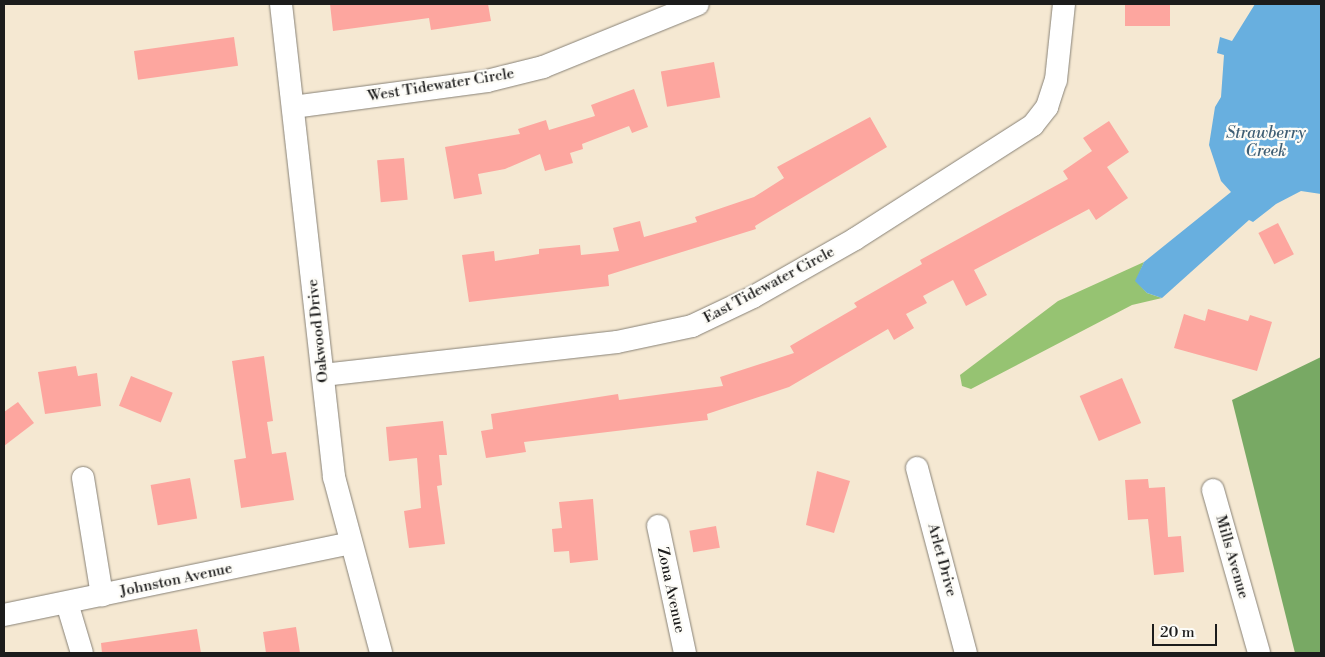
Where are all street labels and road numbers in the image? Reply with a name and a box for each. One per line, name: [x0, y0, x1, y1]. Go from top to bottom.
street label: West Tidewater Circle: [366, 65, 516, 105]
street label: East Tidewater Circle: [700, 243, 838, 327]
street label: Oakwood Drive: [304, 278, 332, 384]
street label: Mills Avenue: [1211, 513, 1253, 601]
street label: Arlet Drive: [924, 521, 960, 599]
street label: Zona Avenue: [653, 545, 689, 635]
street label: Johnston Avenue: [118, 559, 234, 601]

